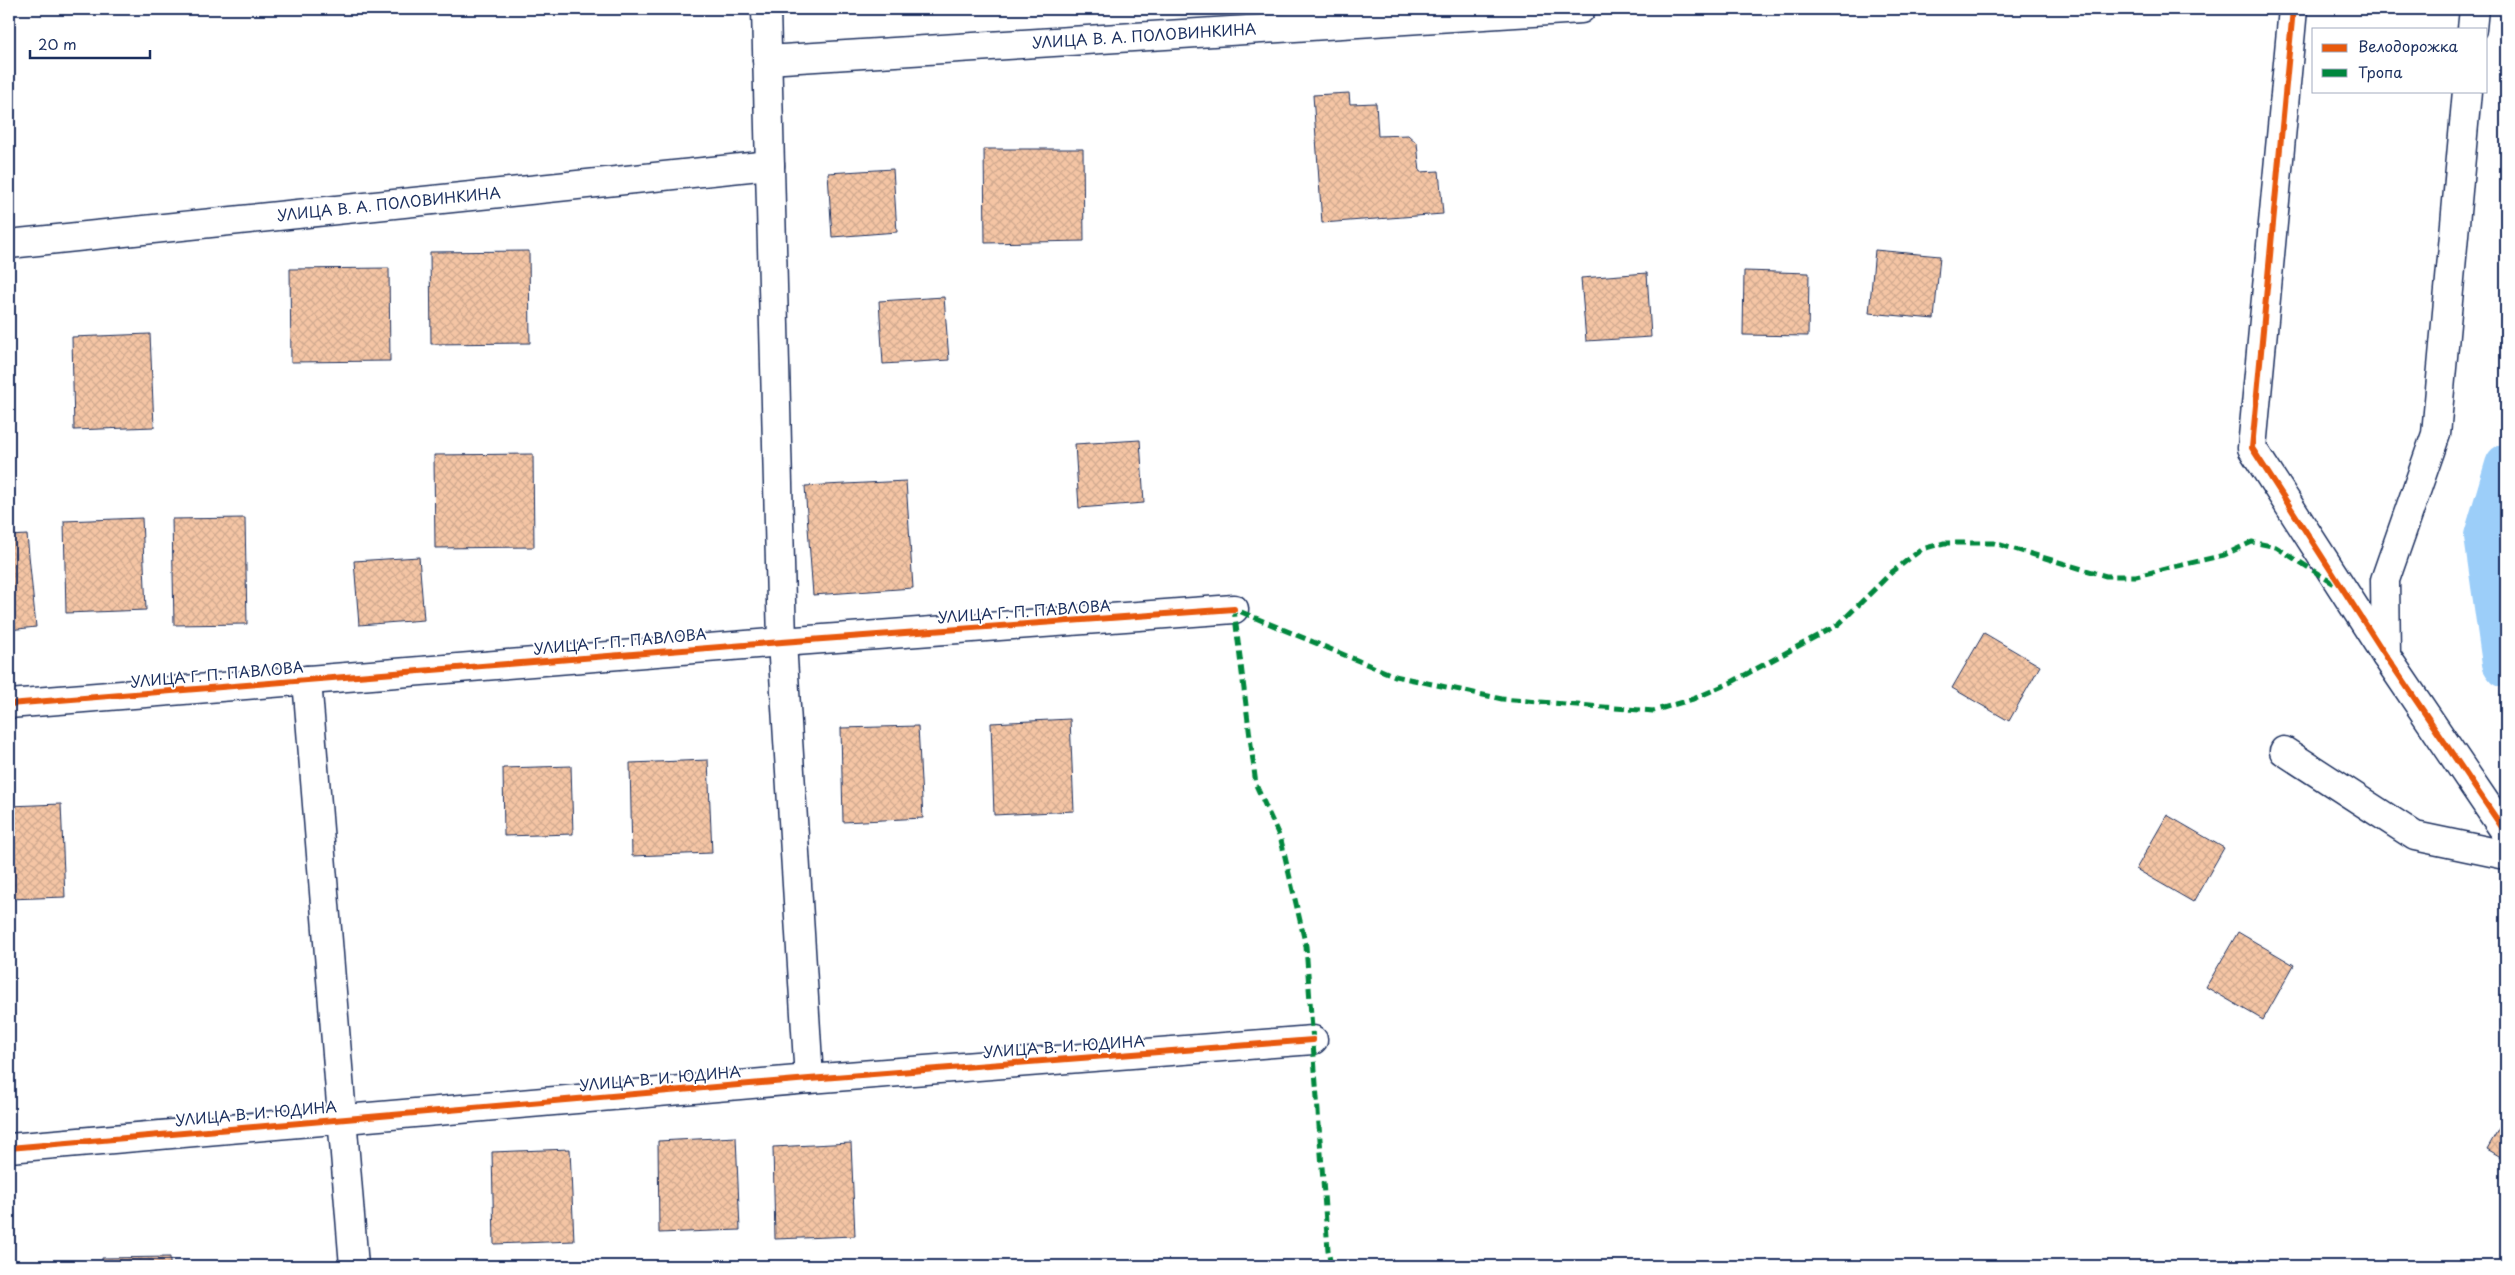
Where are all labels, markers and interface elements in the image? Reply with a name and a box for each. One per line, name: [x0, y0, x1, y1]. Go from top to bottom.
street label: УЛИЦА В. А. ПОЛОВИНКИНА: [1031, 16, 1257, 53]
scale bar: [30, 28, 150, 60]
legend: [2312, 28, 2488, 92]
text: 20 m: [38, 32, 77, 55]
text: Велодорожка: [2358, 34, 2459, 57]
text: Тропа: [2358, 60, 2403, 83]
street label: УЛИЦА В. А. ПОЛОВИНКИНА: [276, 180, 502, 226]
street label: УЛИЦА Г. П. ПАВЛОВА: [937, 593, 1111, 628]
street label: УЛИЦА Г. П. ПАВЛОВА: [533, 621, 707, 660]
street label: УЛИЦА Г. П. ПАВЛОВА: [130, 654, 304, 693]
street label: УЛИЦА В. И. ЮДИНА: [982, 1028, 1145, 1063]
street label: УЛИЦА В. И. ЮДИНА: [578, 1059, 742, 1096]
street label: УЛИЦА В. И. ЮДИНА: [174, 1094, 338, 1131]

